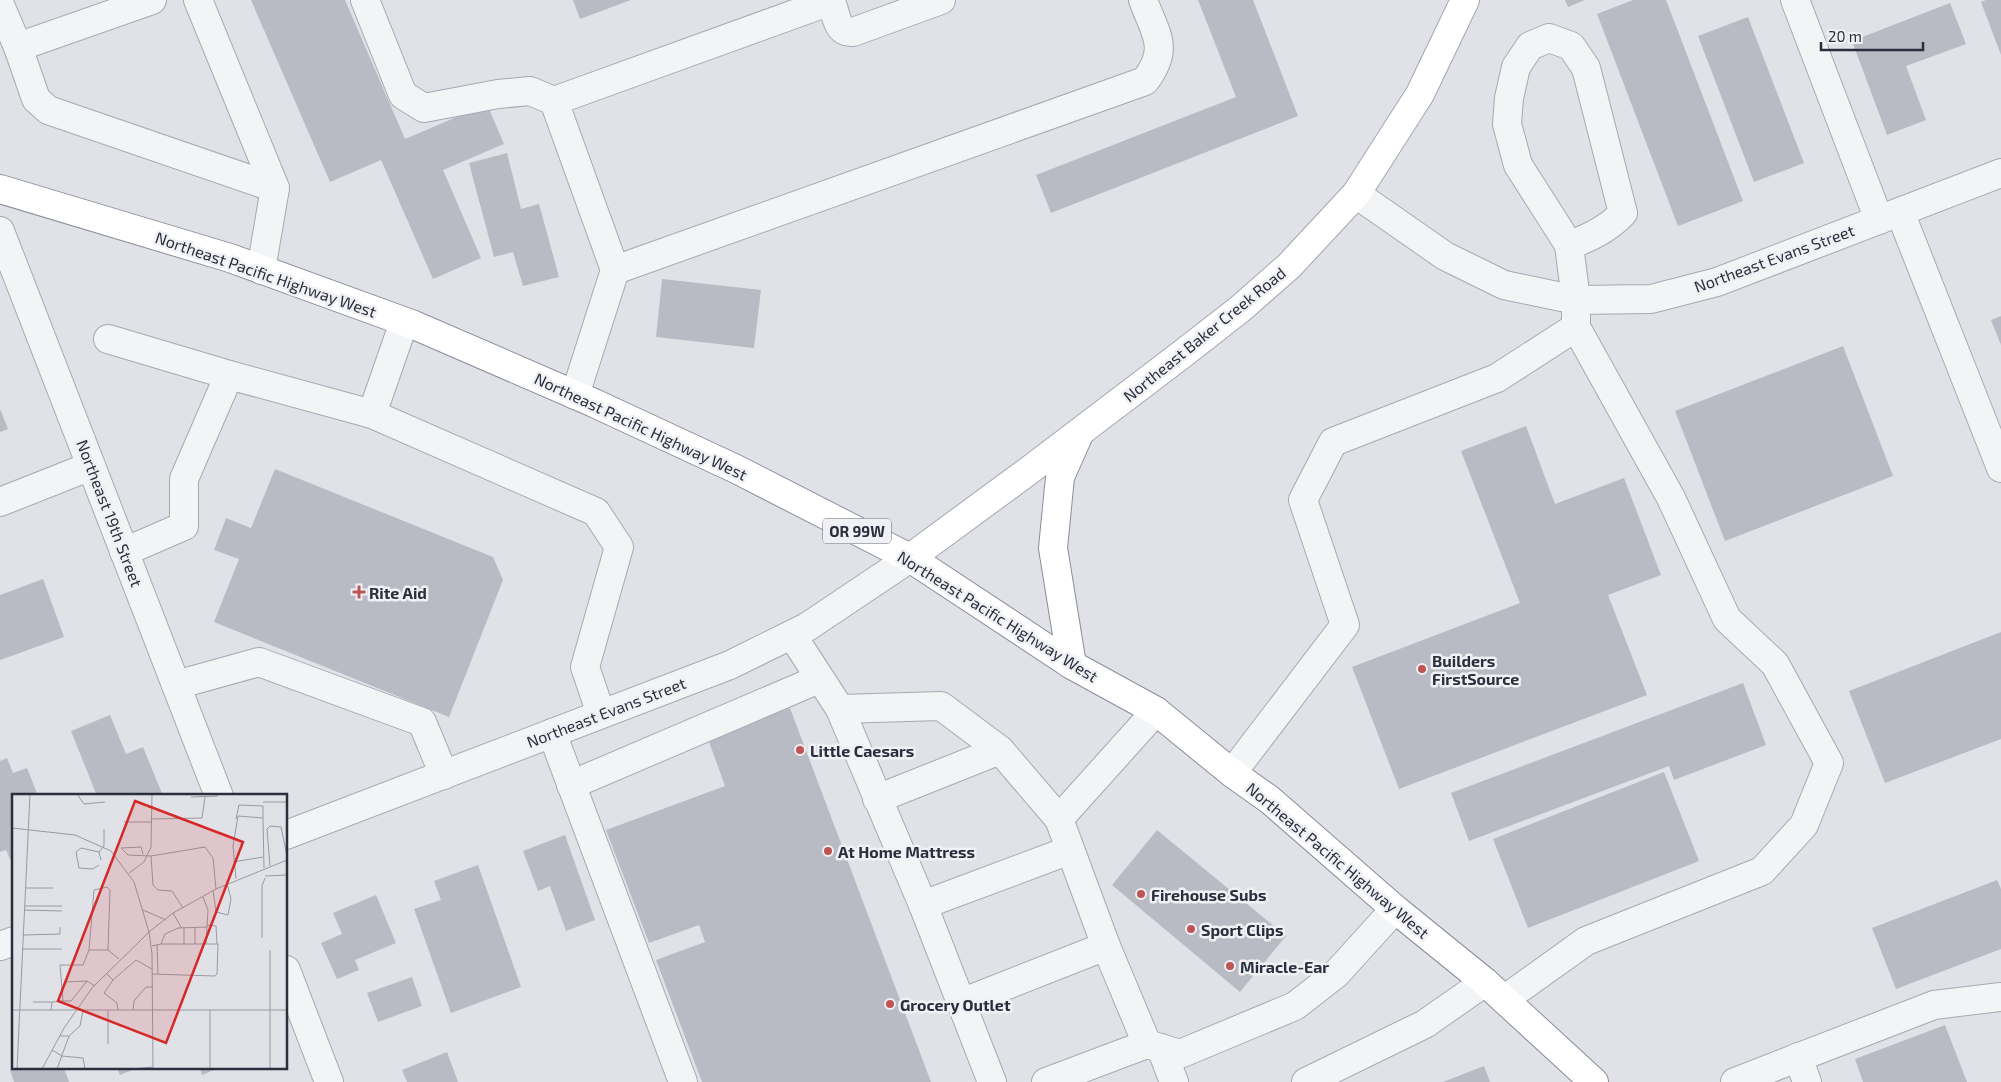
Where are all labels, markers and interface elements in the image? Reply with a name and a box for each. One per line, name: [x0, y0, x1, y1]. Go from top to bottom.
scale bar: [1821, 20, 1924, 52]
text: 20 m: [1828, 27, 1862, 45]
street label: Northeast Evans Street: [1691, 220, 1857, 296]
street label: Northeast Pacific Highway West: [153, 227, 379, 321]
street label: Northeast Baker Creek Road: [1119, 263, 1289, 405]
street label: Northeast Pacific Highway West: [532, 368, 750, 484]
street label: Northeast 19th Street: [73, 437, 147, 589]
road number: OR 99W: [823, 518, 891, 544]
street label: Northeast Pacific Highway West: [894, 546, 1102, 686]
place label: Rite Aid: [369, 583, 427, 602]
marker: Rite Aid: [353, 586, 365, 598]
place label: Builders FirstSource: [1432, 651, 1519, 688]
marker: Builders FirstSource: [1416, 663, 1428, 675]
street label: Northeast Evans Street: [524, 673, 688, 751]
place label: Little Caesars: [810, 741, 914, 760]
marker: Little Caesars: [794, 744, 806, 756]
street label: Northeast Pacific Highway West: [1243, 778, 1433, 942]
inset map: [12, 794, 288, 1070]
place label: At Home Mattress: [838, 842, 975, 861]
marker: At Home Mattress: [822, 845, 834, 857]
place label: Firehouse Subs: [1151, 885, 1266, 904]
marker: Firehouse Subs: [1135, 888, 1147, 900]
place label: Sport Clips: [1201, 920, 1283, 939]
marker: Sport Clips: [1185, 923, 1197, 935]
place label: Miracle-Ear: [1240, 957, 1329, 976]
marker: Miracle-Ear: [1224, 960, 1236, 972]
place label: Grocery Outlet: [900, 995, 1011, 1015]
marker: Grocery Outlet: [884, 998, 896, 1010]

